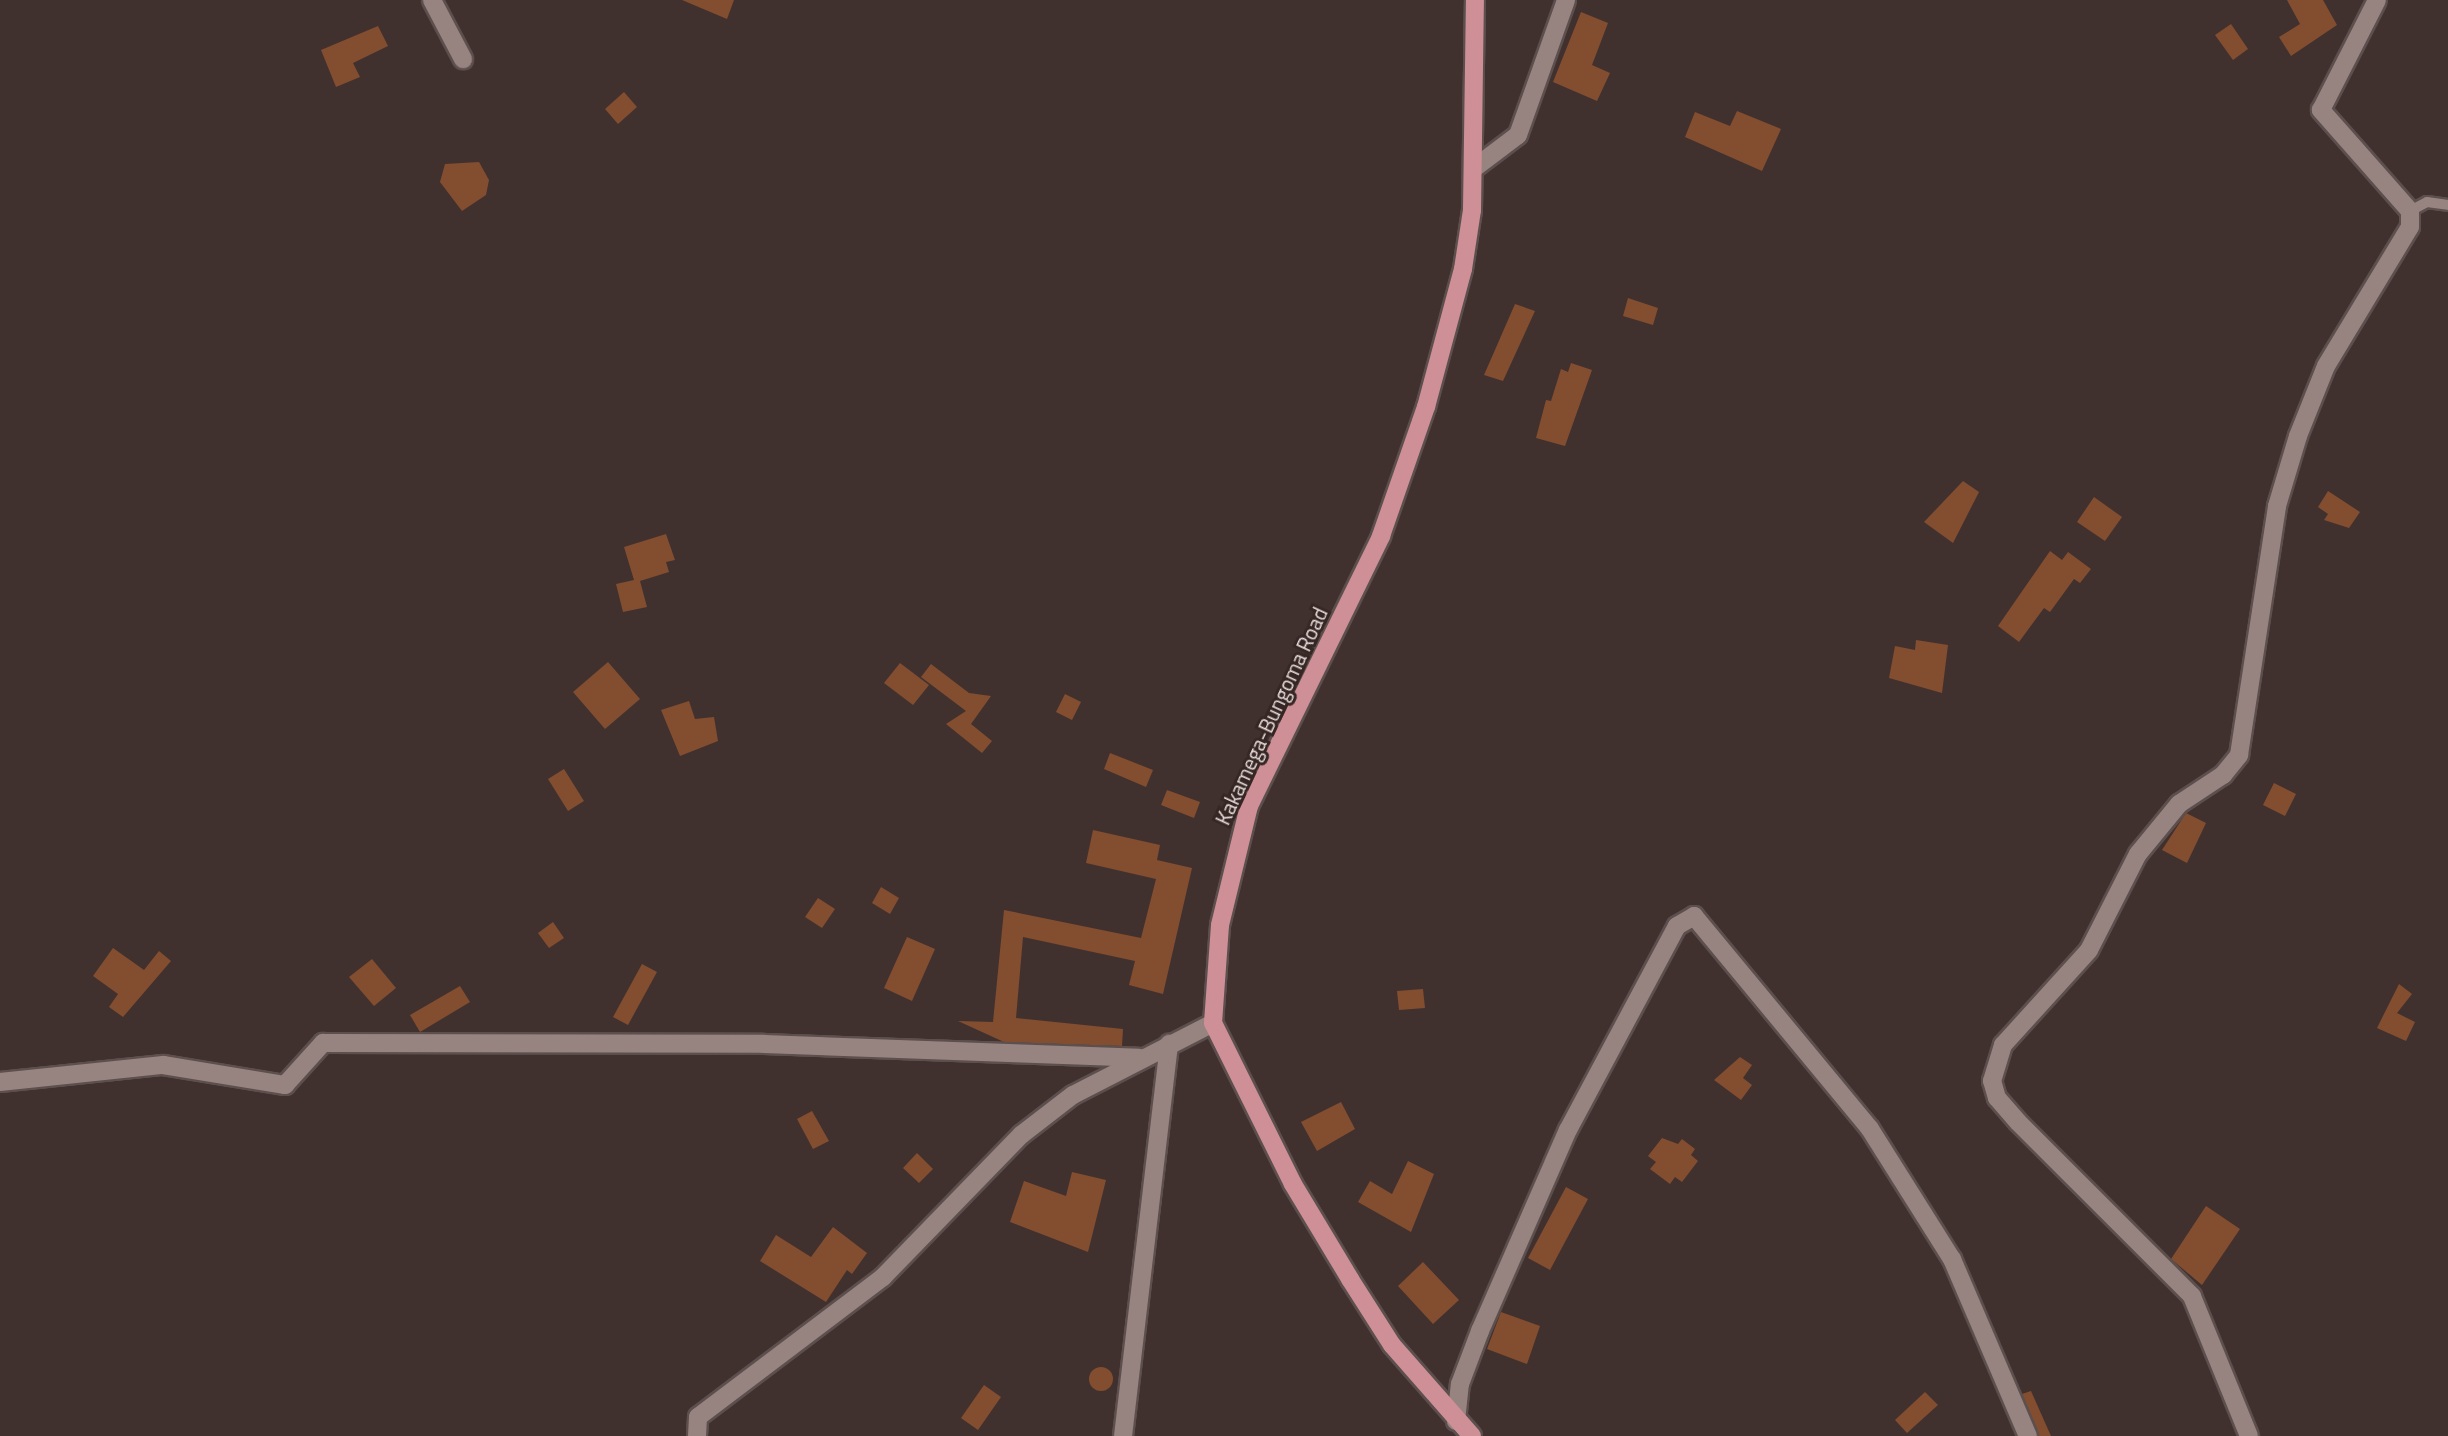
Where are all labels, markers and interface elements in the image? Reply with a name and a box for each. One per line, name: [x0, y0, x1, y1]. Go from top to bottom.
street label: Kakamega-Bungoma Road: [1209, 603, 1333, 829]

